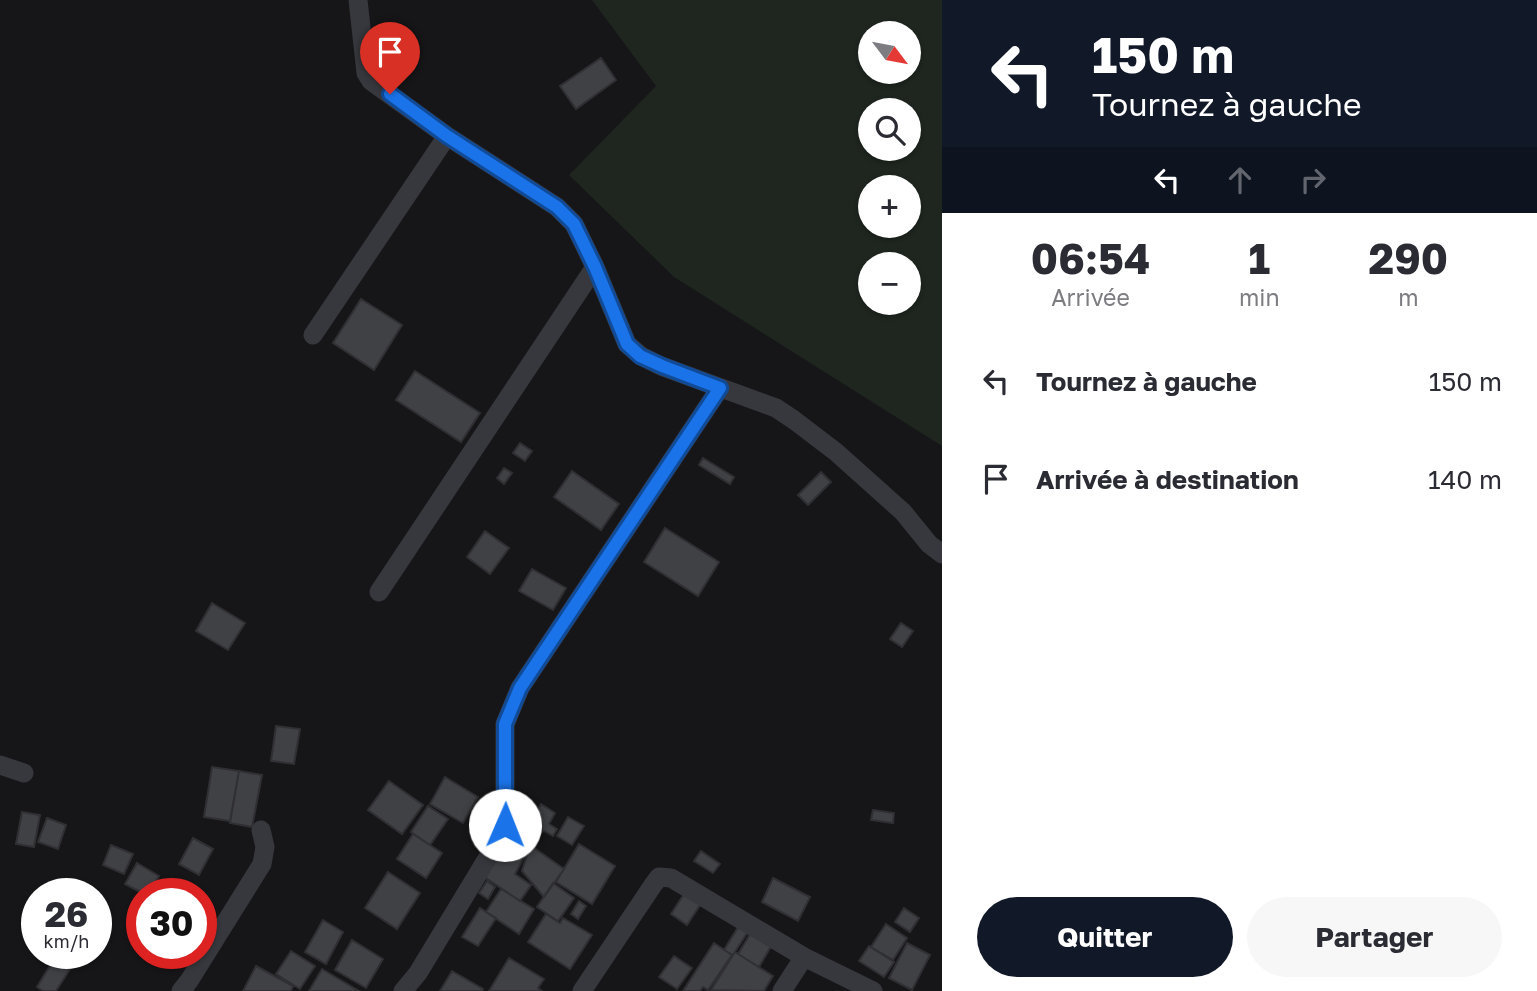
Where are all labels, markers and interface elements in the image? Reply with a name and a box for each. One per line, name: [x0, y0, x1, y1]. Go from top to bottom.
north arrow: [858, 21, 920, 84]
map controls: [858, 21, 921, 315]
pin: [360, 22, 420, 94]
text: 150 m: [1092, 25, 1234, 84]
icon: left: [977, 28, 1068, 119]
icon: arrive: [371, 33, 409, 71]
text: Tournez à gauche: [1092, 85, 1361, 123]
button: search: [858, 98, 921, 161]
icon: left: [1148, 161, 1186, 199]
icon: ahead: [1221, 161, 1259, 199]
icon: right: [1294, 161, 1332, 199]
button: +: [858, 175, 921, 238]
text: 06:54: [1031, 233, 1150, 283]
text: 1: [1249, 233, 1270, 283]
text: 290: [1369, 233, 1448, 283]
button: −: [858, 252, 921, 315]
text: Arrivée: [1051, 283, 1130, 311]
text: min: [1239, 283, 1280, 311]
text: m: [1398, 283, 1419, 311]
icon: left: [977, 362, 1015, 400]
text: Tournez à gauche: [1036, 366, 1257, 397]
text: 150 m: [1429, 366, 1502, 397]
icon: arrive: [977, 460, 1015, 498]
text: Arrivée à destination: [1036, 464, 1299, 495]
text: 140 m: [1428, 464, 1502, 495]
position arrow: [468, 788, 542, 862]
speed limit sign: 30: [126, 878, 217, 969]
text: 26: [45, 893, 88, 935]
button: Quitter: [977, 897, 1233, 977]
button: Partager: [1247, 897, 1502, 977]
text: km/h: [44, 930, 89, 952]

